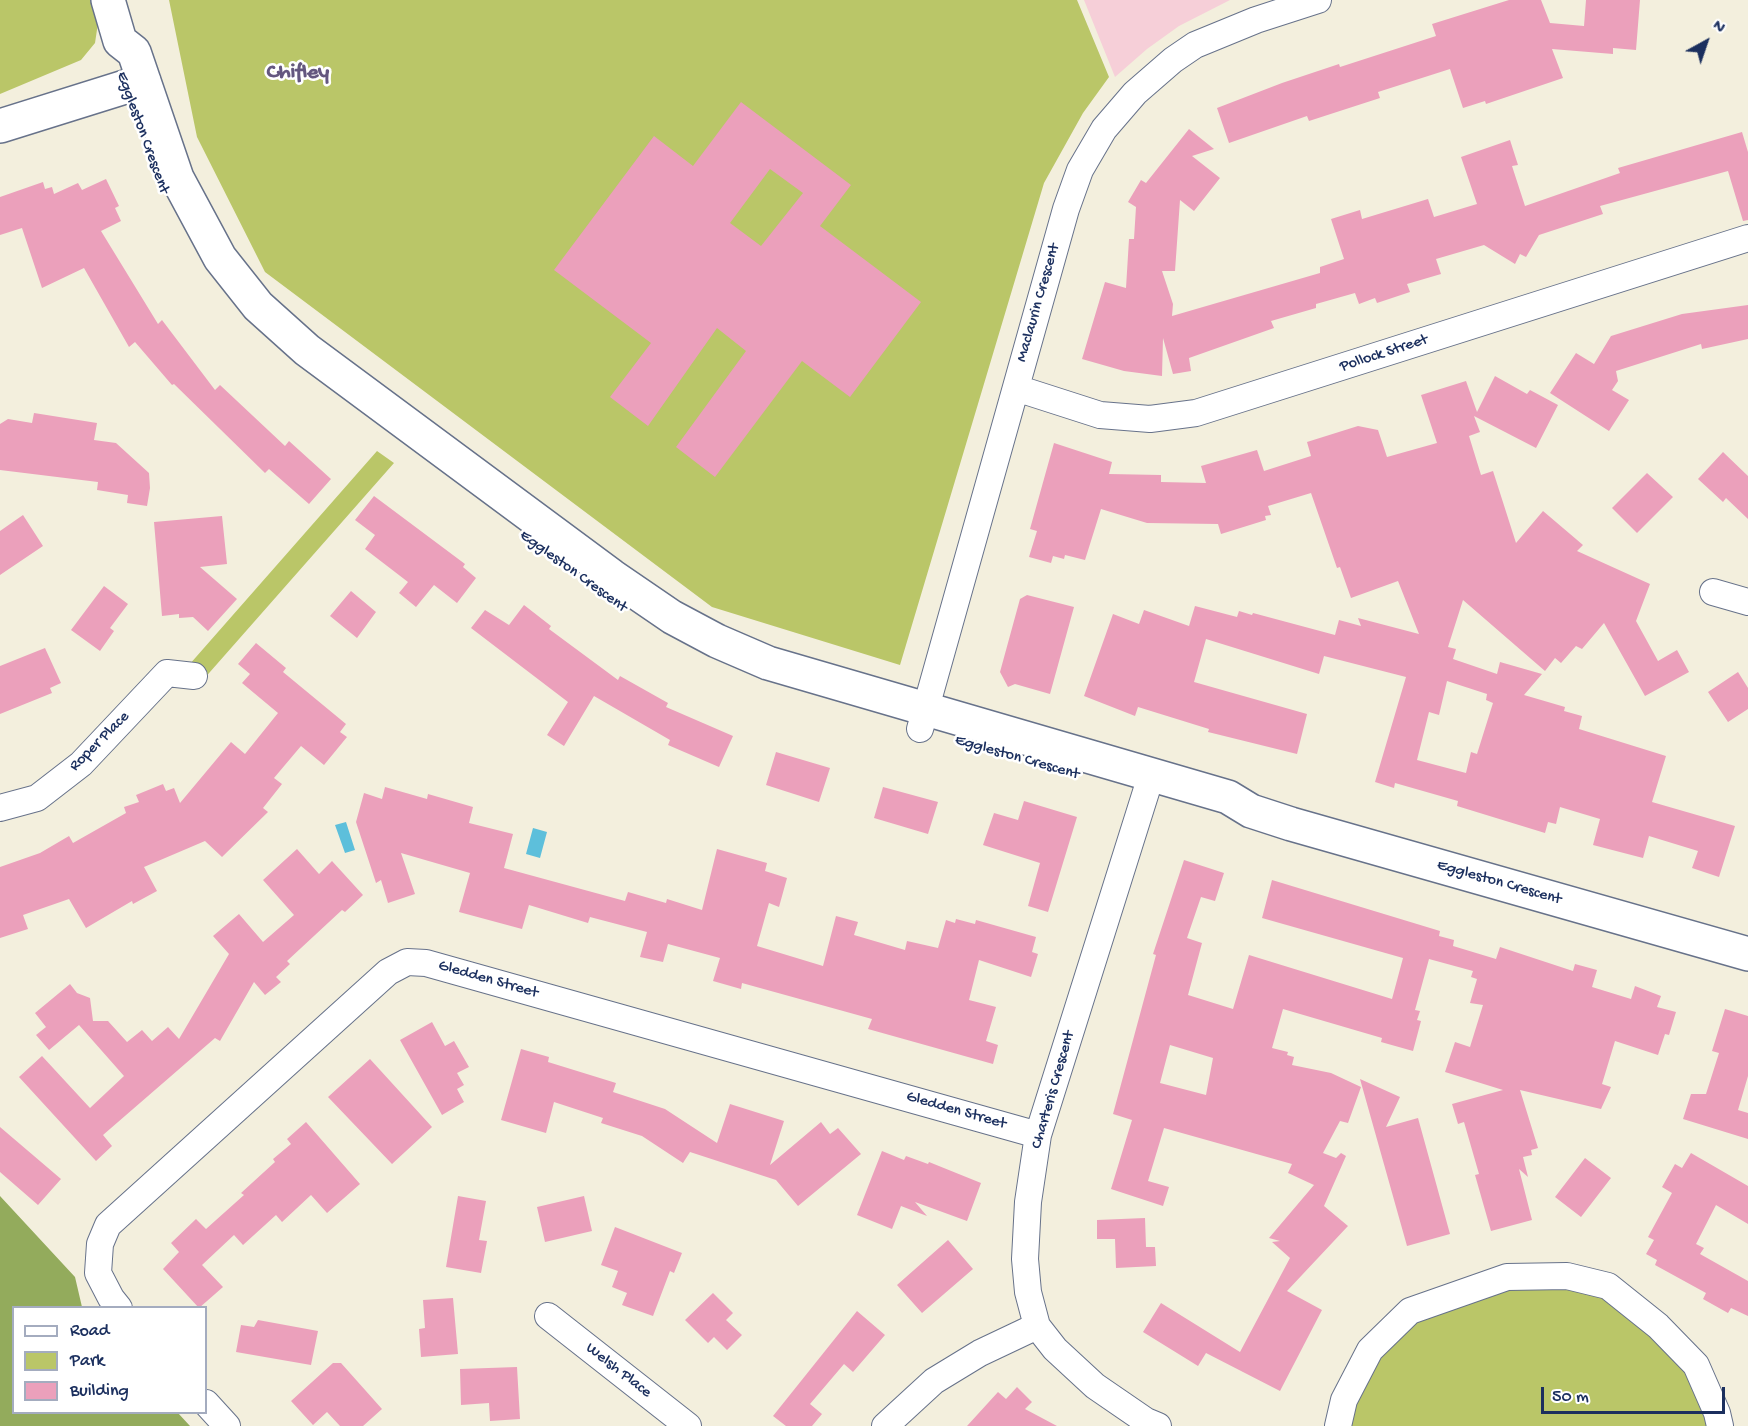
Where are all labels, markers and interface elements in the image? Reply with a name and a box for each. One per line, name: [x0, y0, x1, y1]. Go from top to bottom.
north arrow: [1676, 12, 1736, 72]
text: N: [1708, 17, 1728, 38]
district label: Chifley: [267, 61, 329, 87]
street label: Eggleston Crescent: [111, 69, 173, 197]
street label: Maclaurin Crescent: [1013, 242, 1065, 364]
street label: Pollock Street: [1338, 331, 1430, 377]
street label: Eggleston Crescent: [515, 527, 631, 617]
street label: Roper Place: [66, 708, 134, 776]
street label: Eggleston Crescent: [953, 731, 1081, 785]
street label: Eggleston Crescent: [1435, 856, 1563, 910]
street label: Gledden Street: [436, 957, 540, 1003]
street label: Charteris Crescent: [1028, 1029, 1080, 1151]
street label: Gledden Street: [904, 1088, 1008, 1134]
legend: [12, 1306, 207, 1414]
text: Road: [70, 1321, 109, 1342]
street label: Welsh Place: [581, 1339, 655, 1403]
text: Park: [70, 1351, 104, 1372]
scale bar: [1544, 1375, 1728, 1413]
text: Building: [70, 1381, 129, 1402]
text: 50 m: [1552, 1387, 1589, 1408]

